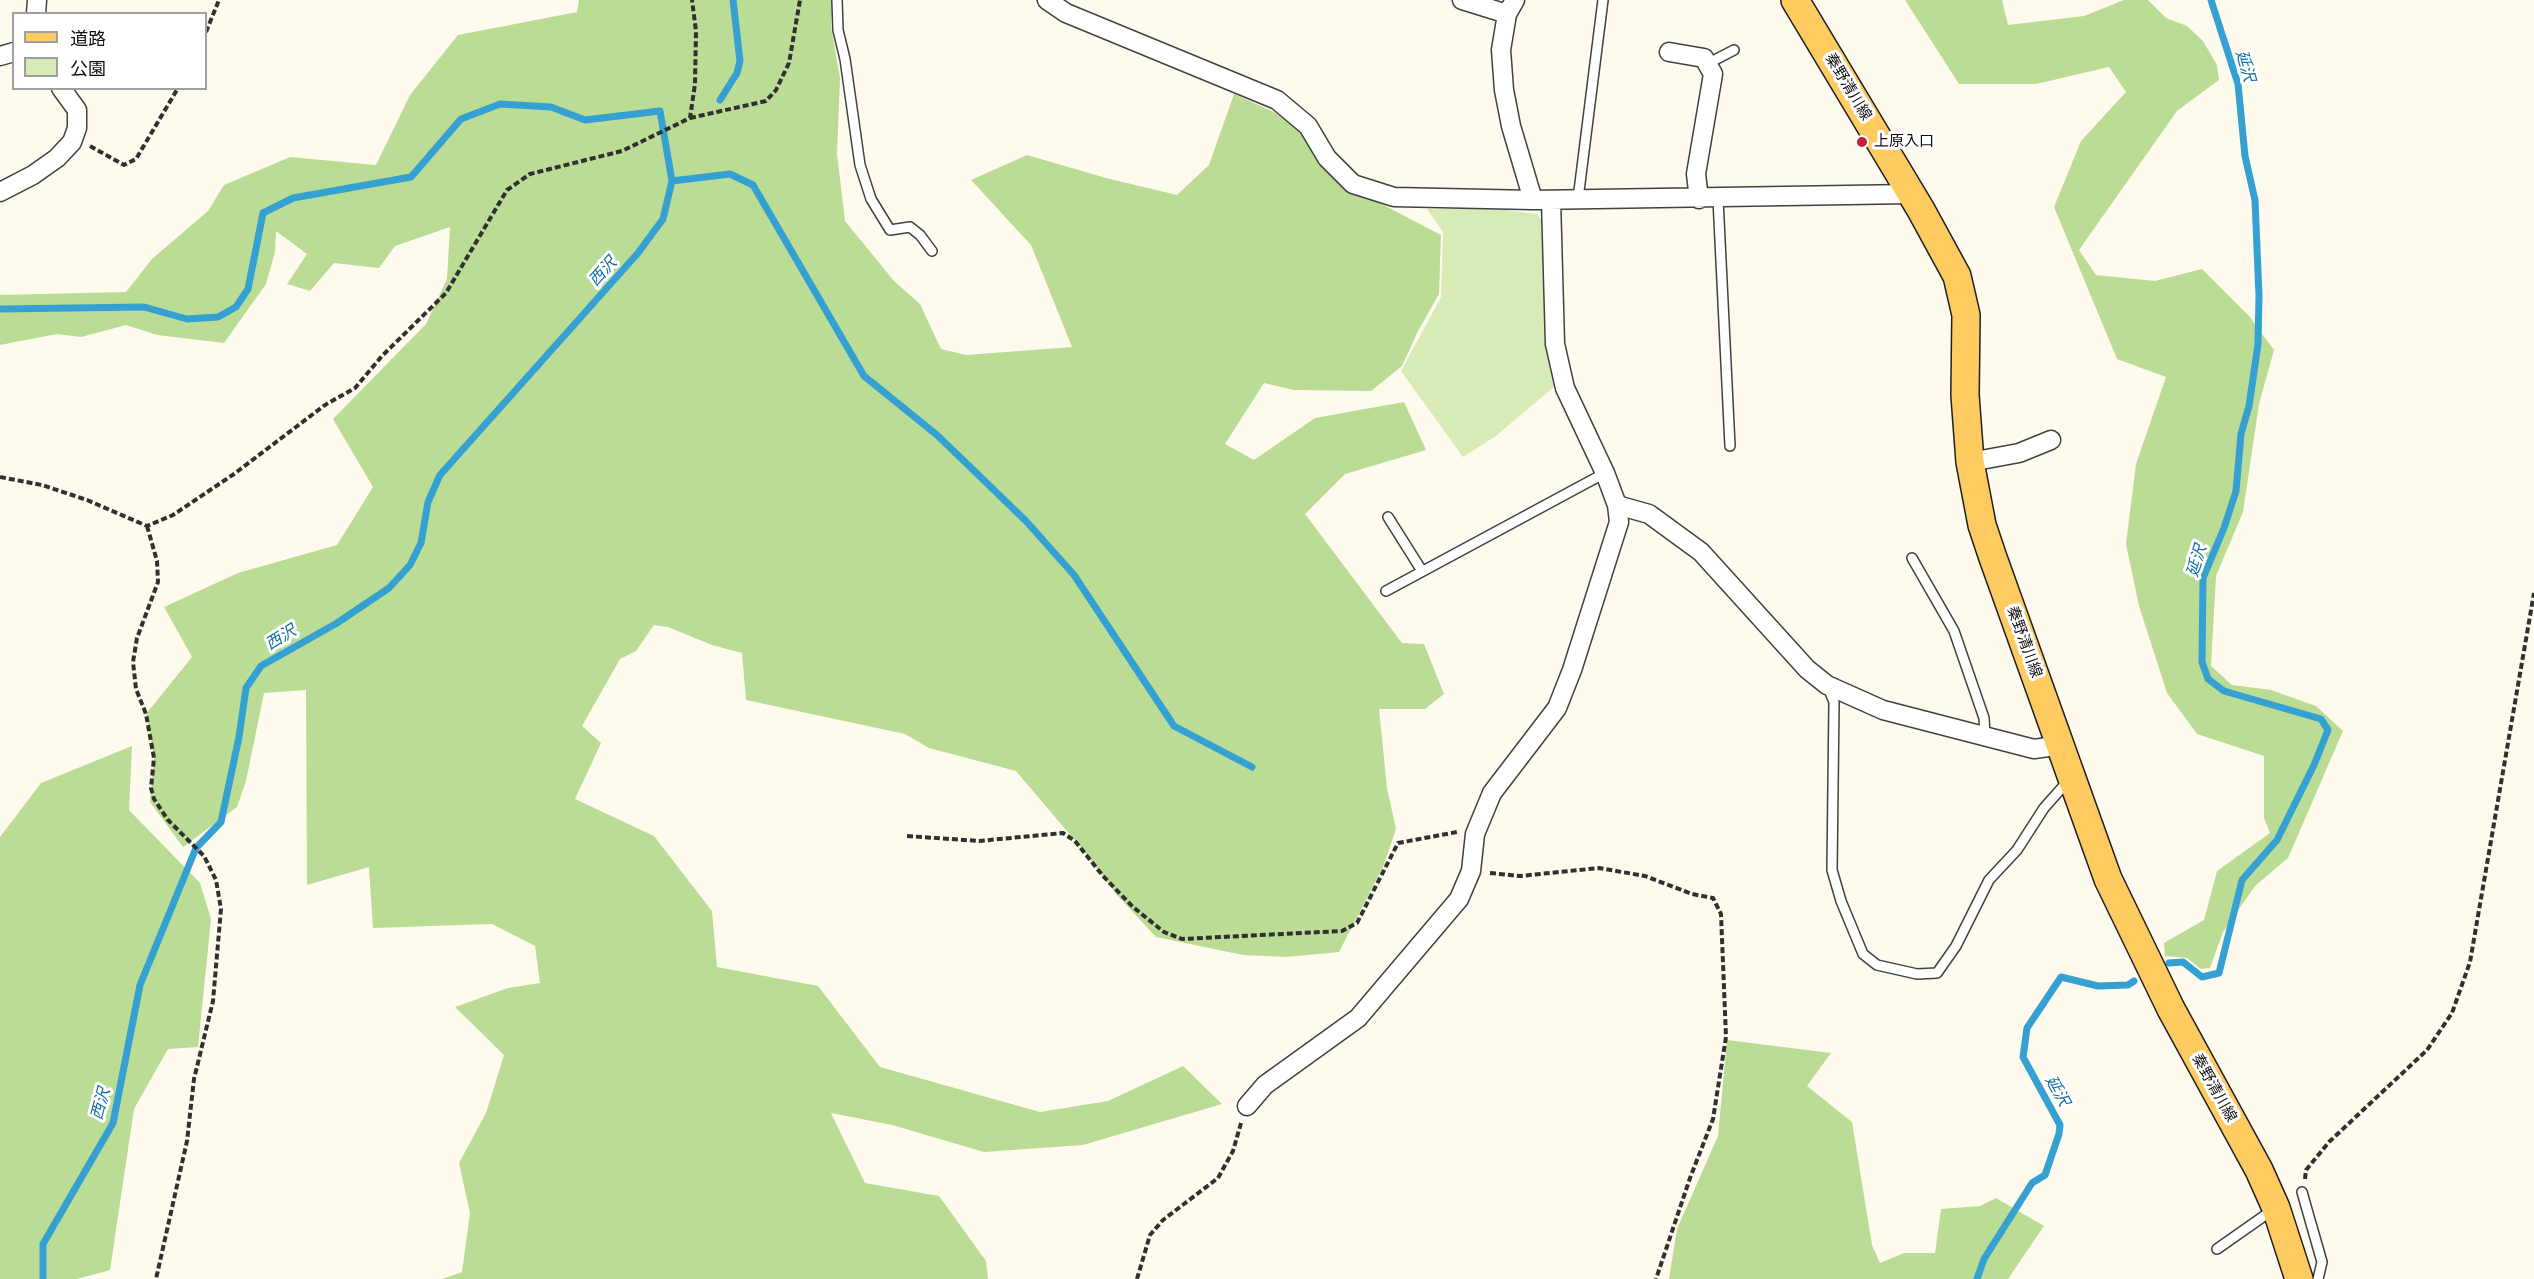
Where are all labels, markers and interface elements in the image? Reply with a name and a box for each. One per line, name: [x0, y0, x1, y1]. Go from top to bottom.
legend: [12, 12, 207, 90]
text: 道路: [70, 27, 106, 50]
water label: 延沢: [2231, 48, 2259, 84]
street label: 秦野清川線: [1821, 50, 1875, 124]
text: 公園: [70, 57, 106, 80]
place label: 上原入口: [1874, 133, 1934, 151]
marker: 上原入口: [1855, 135, 1869, 149]
water label: 西沢: [585, 254, 621, 290]
water label: 延沢: [2183, 543, 2211, 579]
street label: 秦野清川線: [2003, 604, 2045, 680]
water label: 西沢: [262, 621, 300, 655]
street label: 秦野清川線: [2188, 1051, 2240, 1125]
water label: 延沢: [2041, 1072, 2073, 1110]
water label: 西沢: [88, 1086, 114, 1122]

